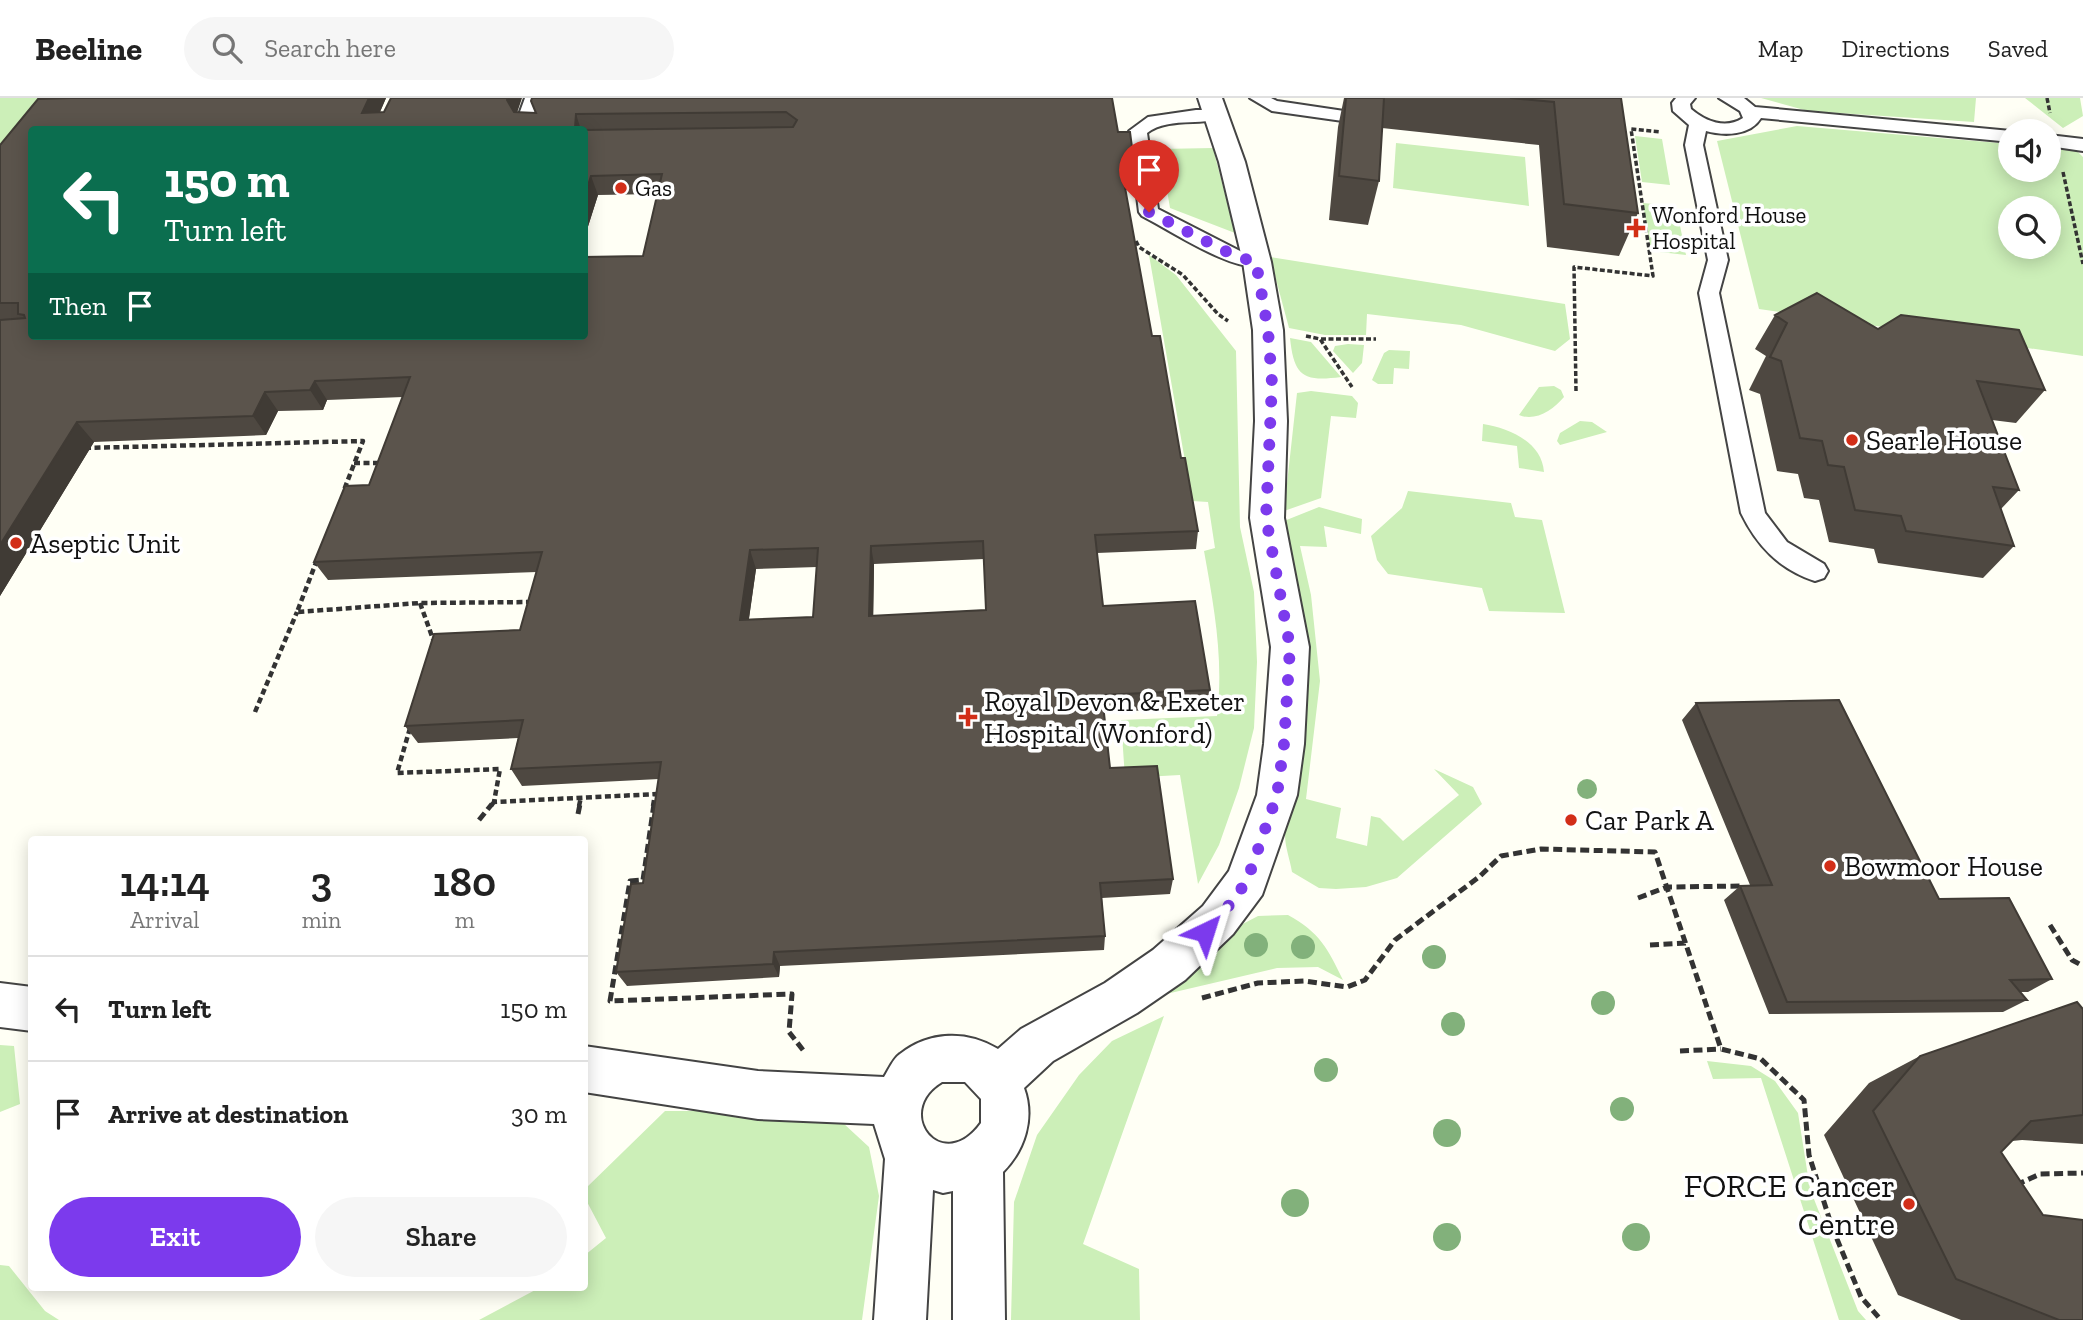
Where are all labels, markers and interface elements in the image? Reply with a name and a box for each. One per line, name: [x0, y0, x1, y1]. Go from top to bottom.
search box: [184, 17, 674, 80]
text: Beeline: [35, 29, 142, 68]
icon: search: [208, 29, 246, 67]
text: Search here: [264, 32, 396, 64]
text: Map: [1758, 34, 1804, 63]
text: Directions: [1842, 34, 1950, 63]
text: Saved: [1988, 34, 2048, 63]
map controls: [1998, 119, 2061, 259]
button: sound: [1998, 119, 2061, 182]
pin: [1119, 140, 1179, 212]
text: 150 m: [164, 151, 290, 210]
icon: arrive: [1130, 151, 1168, 189]
icon: left: [49, 154, 140, 245]
place label: Gas: [635, 174, 672, 202]
marker: Gas: [613, 180, 629, 196]
button: search: [1998, 196, 2061, 259]
place label: Wonford House Hospital: [1652, 201, 1806, 255]
text: Turn left: [164, 211, 286, 249]
marker: Wonford House Hospital: [1626, 218, 1646, 238]
icon: arrive: [121, 287, 159, 325]
text: Then: [49, 290, 107, 322]
place label: Searle House: [1866, 424, 2022, 457]
marker: Searle House: [1844, 432, 1860, 448]
place label: Aseptic Unit: [30, 527, 181, 560]
marker: Aseptic Unit: [8, 535, 24, 551]
place label: Royal Devon & Exeter Hospital (Wonford): [984, 685, 1245, 750]
marker: Royal Devon & Exeter Hospital (Wonford): [958, 707, 978, 727]
place label: Car Park A: [1585, 804, 1714, 837]
marker: Car Park A: [1563, 812, 1579, 828]
place label: Bowmoor House: [1844, 850, 2043, 883]
text: 14:14: [120, 856, 210, 907]
text: 3: [311, 856, 332, 907]
text: 180: [433, 856, 496, 907]
marker: Bowmoor House: [1822, 858, 1838, 874]
position arrow: [1168, 895, 1242, 969]
text: Arrival: [130, 906, 199, 934]
text: min: [302, 906, 341, 934]
text: m: [455, 906, 474, 934]
icon: left: [49, 990, 87, 1028]
text: Turn left: [108, 993, 211, 1025]
text: 150 m: [500, 993, 567, 1025]
icon: arrive: [49, 1095, 87, 1133]
text: Arrive at destination: [108, 1098, 348, 1130]
text: 30 m: [511, 1098, 567, 1130]
place label: FORCE Cancer Centre: [1684, 1166, 1895, 1243]
marker: FORCE Cancer Centre: [1901, 1196, 1917, 1212]
button: Exit: [49, 1197, 301, 1277]
button: Share: [315, 1197, 567, 1277]

